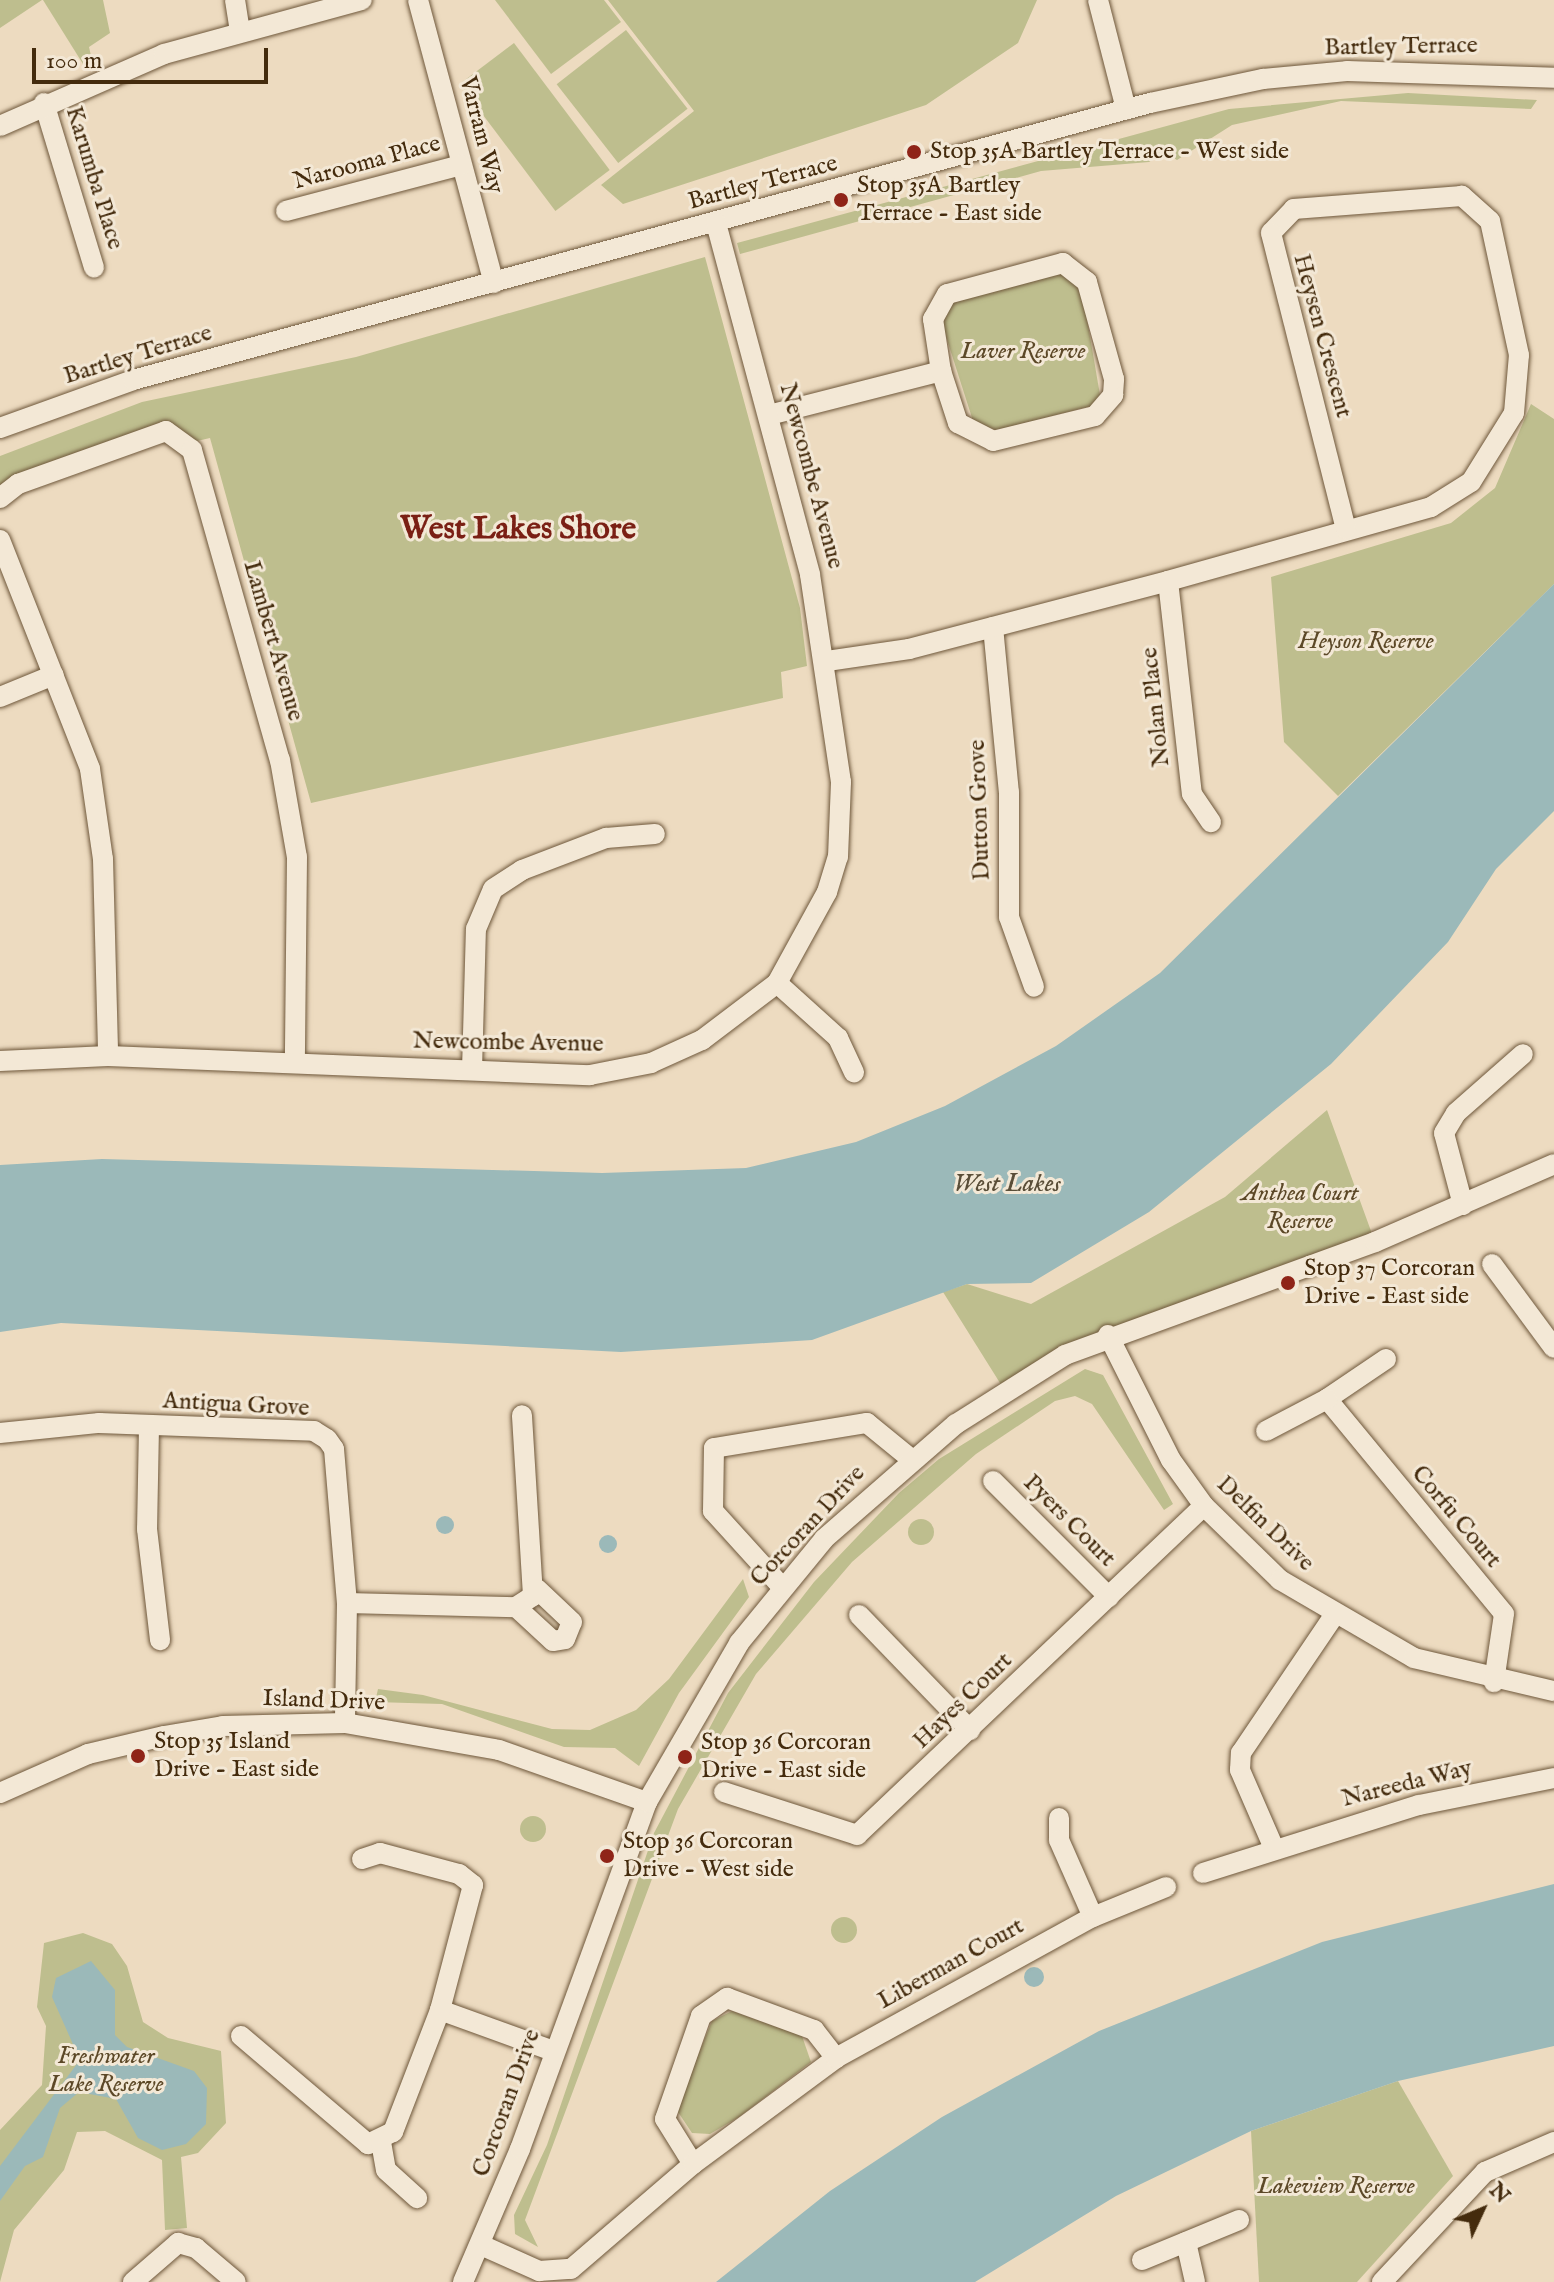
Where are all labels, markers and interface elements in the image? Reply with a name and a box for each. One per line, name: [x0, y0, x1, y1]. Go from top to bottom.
street label: Bartley Terrace: [1324, 31, 1478, 63]
scale bar: [36, 32, 272, 82]
text: 100 m: [46, 46, 102, 77]
street label: Varram Way: [453, 73, 509, 197]
street label: Karumba Place: [59, 103, 129, 253]
street label: Narooma Place: [290, 129, 444, 197]
place label: Stop 35A Bartley Terrace - West side: [930, 138, 1289, 166]
marker: Stop 35A Bartley Terrace - West side: [905, 143, 923, 161]
street label: Bartley Terrace: [685, 149, 841, 217]
place label: Stop 35A Bartley Terrace - East side: [857, 172, 1042, 228]
marker: Stop 35A Bartley Terrace - East side: [832, 191, 850, 209]
street label: Heysen Crescent: [1286, 251, 1358, 421]
street label: Bartley Terrace: [60, 319, 216, 391]
park label: Laver Reserve: [961, 338, 1085, 366]
street label: Newcombe Avenue: [772, 380, 850, 572]
district label: West Lakes Shore: [400, 511, 636, 549]
street label: Lambert Avenue: [236, 558, 310, 724]
park label: Heyson Reserve: [1298, 628, 1434, 656]
street label: Nolan Place: [1135, 646, 1177, 768]
street label: Dutton Grove: [963, 739, 997, 881]
street label: Newcombe Avenue: [412, 1027, 604, 1059]
water label: West Lakes: [953, 1168, 1061, 1200]
park label: Anthea Court Reserve: [1241, 1180, 1359, 1236]
place label: Stop 37 Corcoran Drive - East side: [1304, 1255, 1475, 1311]
marker: Stop 37 Corcoran Drive - East side: [1279, 1274, 1297, 1292]
street label: Antigua Grove: [162, 1387, 310, 1423]
street label: Corcoran Drive: [745, 1459, 871, 1593]
street label: Corfu Court: [1405, 1460, 1507, 1574]
street label: Pyers Court: [1017, 1469, 1121, 1573]
street label: Delfin Drive: [1210, 1470, 1320, 1578]
street label: Hayes Court: [908, 1647, 1018, 1755]
street label: Island Drive: [262, 1684, 386, 1718]
place label: Stop 35 Island Drive - East side: [154, 1728, 319, 1784]
place label: Stop 36 Corcoran Drive - East side: [701, 1729, 871, 1785]
marker: Stop 35 Island Drive - East side: [129, 1747, 147, 1765]
marker: Stop 36 Corcoran Drive - East side: [676, 1748, 694, 1766]
street label: Nareeda Way: [1339, 1754, 1475, 1814]
place label: Stop 36 Corcoran Drive - West side: [623, 1828, 794, 1884]
marker: Stop 36 Corcoran Drive - West side: [598, 1847, 616, 1865]
street label: Liberman Court: [873, 1912, 1029, 2016]
street label: Corcoran Drive: [467, 2025, 547, 2181]
park label: Freshwater Lake Reserve: [48, 2043, 164, 2099]
north arrow: [1442, 2170, 1522, 2250]
park label: Lakeview Reserve: [1257, 2173, 1415, 2201]
text: N: [1483, 2177, 1516, 2210]

